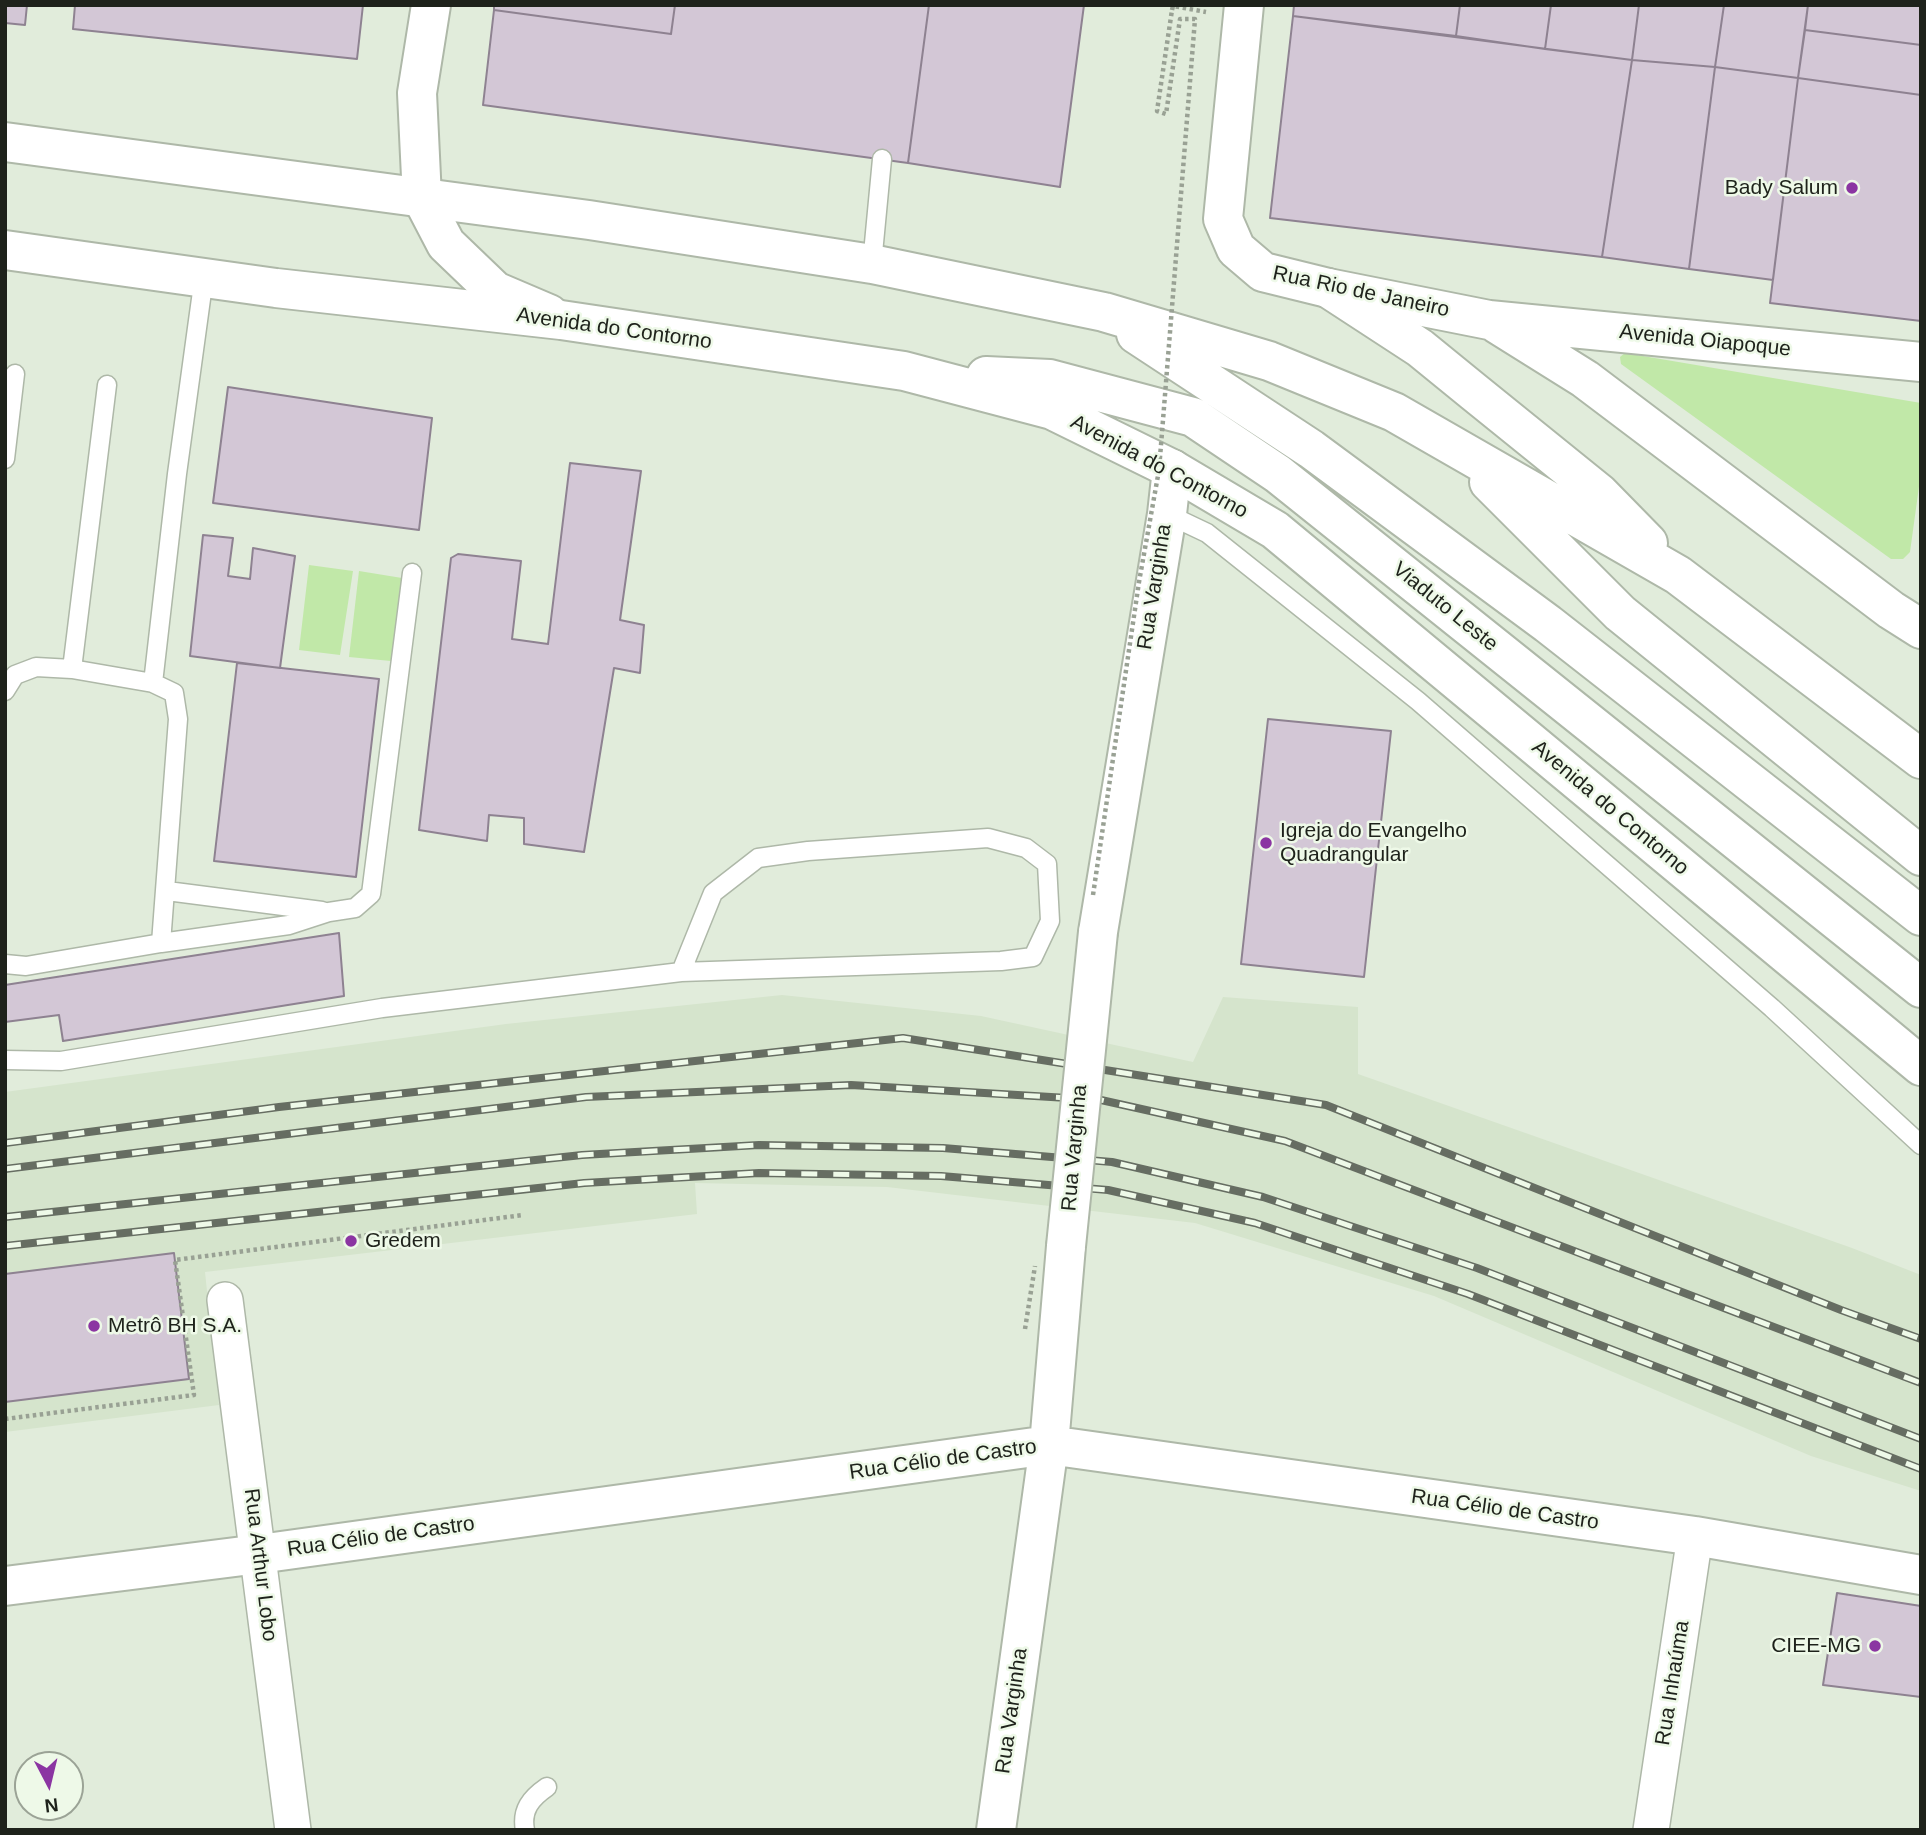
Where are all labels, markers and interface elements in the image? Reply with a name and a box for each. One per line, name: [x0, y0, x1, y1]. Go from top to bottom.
place label: Bady Salum: [1725, 175, 1838, 201]
marker: Bady Salum: [1844, 180, 1860, 196]
street label: Rua Rio de Janeiro: [1270, 261, 1452, 323]
street label: Avenida do Contorno: [515, 303, 713, 355]
street label: Avenida Oiapoque: [1618, 319, 1792, 363]
street label: Avenida do Contorno: [1066, 410, 1252, 524]
street label: Rua Varginha: [1133, 522, 1177, 652]
street label: Viaduto Leste: [1387, 557, 1503, 657]
street label: Avenida do Contorno: [1526, 735, 1694, 881]
place label: Igreja do Evangelho Quadrangular: [1280, 818, 1467, 868]
marker: Igreja do Evangelho Quadrangular: [1258, 835, 1274, 851]
street label: Rua Varginha: [1057, 1084, 1093, 1212]
place label: Gredem: [365, 1228, 441, 1254]
marker: Gredem: [343, 1233, 359, 1249]
place label: Metrô BH S.A.: [108, 1313, 242, 1339]
marker: Metrô BH S.A.: [86, 1318, 102, 1334]
street label: Rua Célio de Castro: [848, 1434, 1038, 1486]
street label: Rua Célio de Castro: [1410, 1484, 1600, 1536]
street label: Rua Arthur Lobo: [238, 1487, 282, 1643]
street label: Rua Célio de Castro: [286, 1511, 476, 1563]
street label: Rua Inhaúma: [1651, 1619, 1695, 1747]
place label: CIEE-MG: [1771, 1633, 1861, 1659]
marker: CIEE-MG: [1867, 1638, 1883, 1654]
street label: Rua Varginha: [991, 1646, 1033, 1776]
north arrow: [14, 1751, 84, 1821]
text: N: [43, 1794, 59, 1817]

